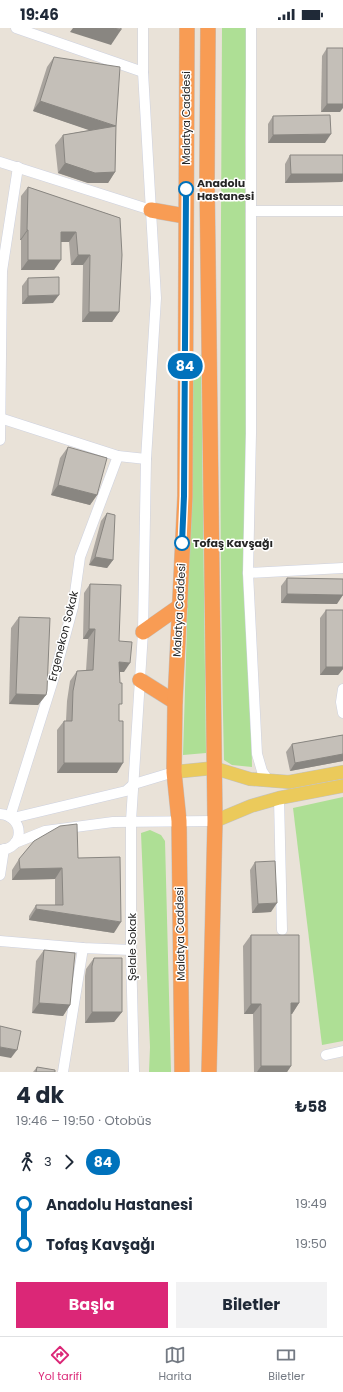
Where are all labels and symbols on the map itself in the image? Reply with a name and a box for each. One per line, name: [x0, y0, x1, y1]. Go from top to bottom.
street label: Malatya Caddesi: [178, 71, 194, 165]
place label: Anadolu Hastanesi: [197, 175, 254, 204]
marker: Anadolu Hastanesi: [178, 181, 194, 197]
line badge: 84: [167, 353, 203, 379]
marker: Tofaş Kavşağı: [174, 535, 190, 551]
place label: Tofaş Kavşağı: [193, 535, 273, 551]
street label: Malatya Caddesi: [169, 563, 189, 657]
street label: Ergenekon Sokak: [44, 589, 82, 683]
street label: Malatya Caddesi: [171, 887, 189, 981]
street label: Şelale Sokak: [124, 913, 140, 981]

